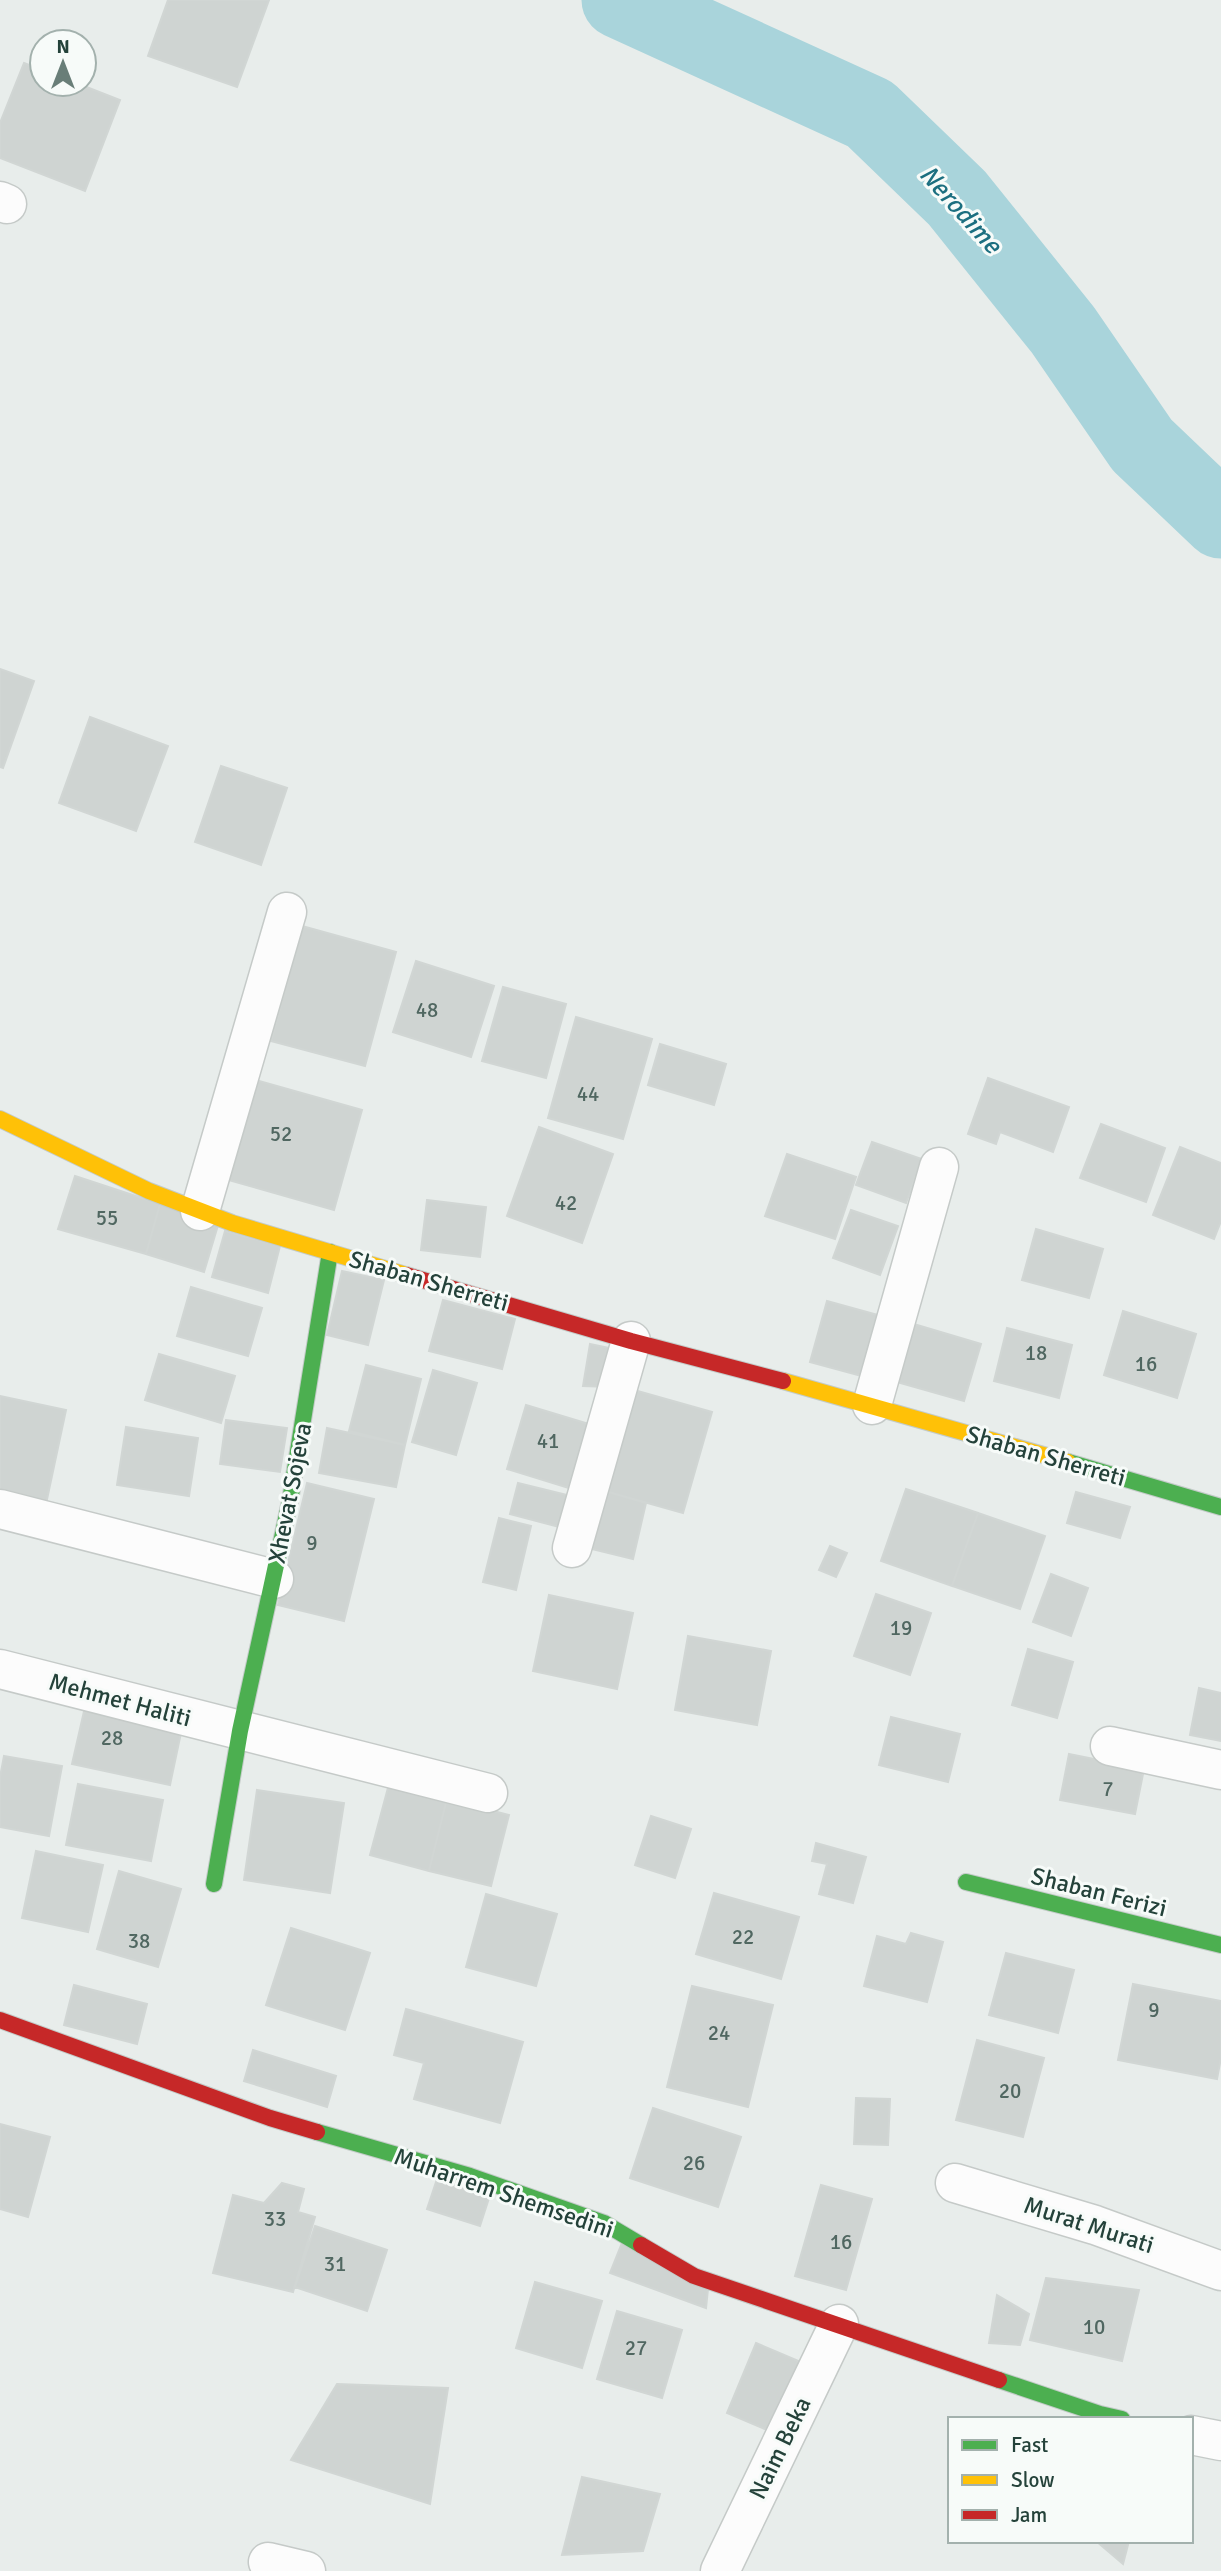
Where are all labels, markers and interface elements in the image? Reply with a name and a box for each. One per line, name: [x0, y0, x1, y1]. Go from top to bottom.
north arrow: [28, 28, 98, 98]
text: N: [56, 35, 70, 59]
water label: Nerodime: [912, 159, 1010, 262]
house number: 48: [416, 997, 438, 1023]
house number: 44: [577, 1081, 599, 1107]
house number: 52: [270, 1121, 292, 1147]
house number: 42: [555, 1190, 577, 1216]
house number: 55: [96, 1205, 118, 1231]
street label: Shaban Sherreti: [346, 1244, 512, 1318]
house number: 18: [1025, 1340, 1047, 1366]
house number: 16: [1135, 1351, 1157, 1377]
street label: Shaban Sherreti: [963, 1419, 1129, 1493]
street label: Xhevat Sojeva: [262, 1420, 318, 1566]
house number: 41: [537, 1428, 559, 1454]
house number: 9: [306, 1530, 318, 1556]
house number: 19: [890, 1615, 912, 1641]
street label: Mehmet Haliti: [46, 1667, 194, 1733]
house number: 28: [101, 1725, 123, 1751]
house number: 7: [1102, 1776, 1114, 1802]
street label: Shaban Ferizi: [1028, 1861, 1170, 1923]
house number: 22: [732, 1924, 754, 1950]
house number: 38: [128, 1928, 150, 1954]
house number: 9: [1148, 1997, 1160, 2023]
house number: 24: [708, 2020, 730, 2046]
house number: 20: [999, 2078, 1021, 2104]
street label: Muharrem Shemsedini: [390, 2141, 618, 2245]
house number: 26: [683, 2150, 705, 2176]
street label: Murat Murati: [1020, 2190, 1158, 2260]
house number: 33: [264, 2206, 286, 2232]
house number: 16: [830, 2229, 852, 2255]
house number: 31: [324, 2251, 346, 2277]
house number: 10: [1083, 2314, 1105, 2340]
house number: 27: [625, 2335, 647, 2361]
street label: Naim Beka: [742, 2392, 818, 2504]
legend: [948, 2417, 1193, 2543]
text: Fast: [1011, 2432, 1048, 2458]
text: Slow: [1011, 2467, 1055, 2493]
text: Jam: [1011, 2502, 1047, 2528]

